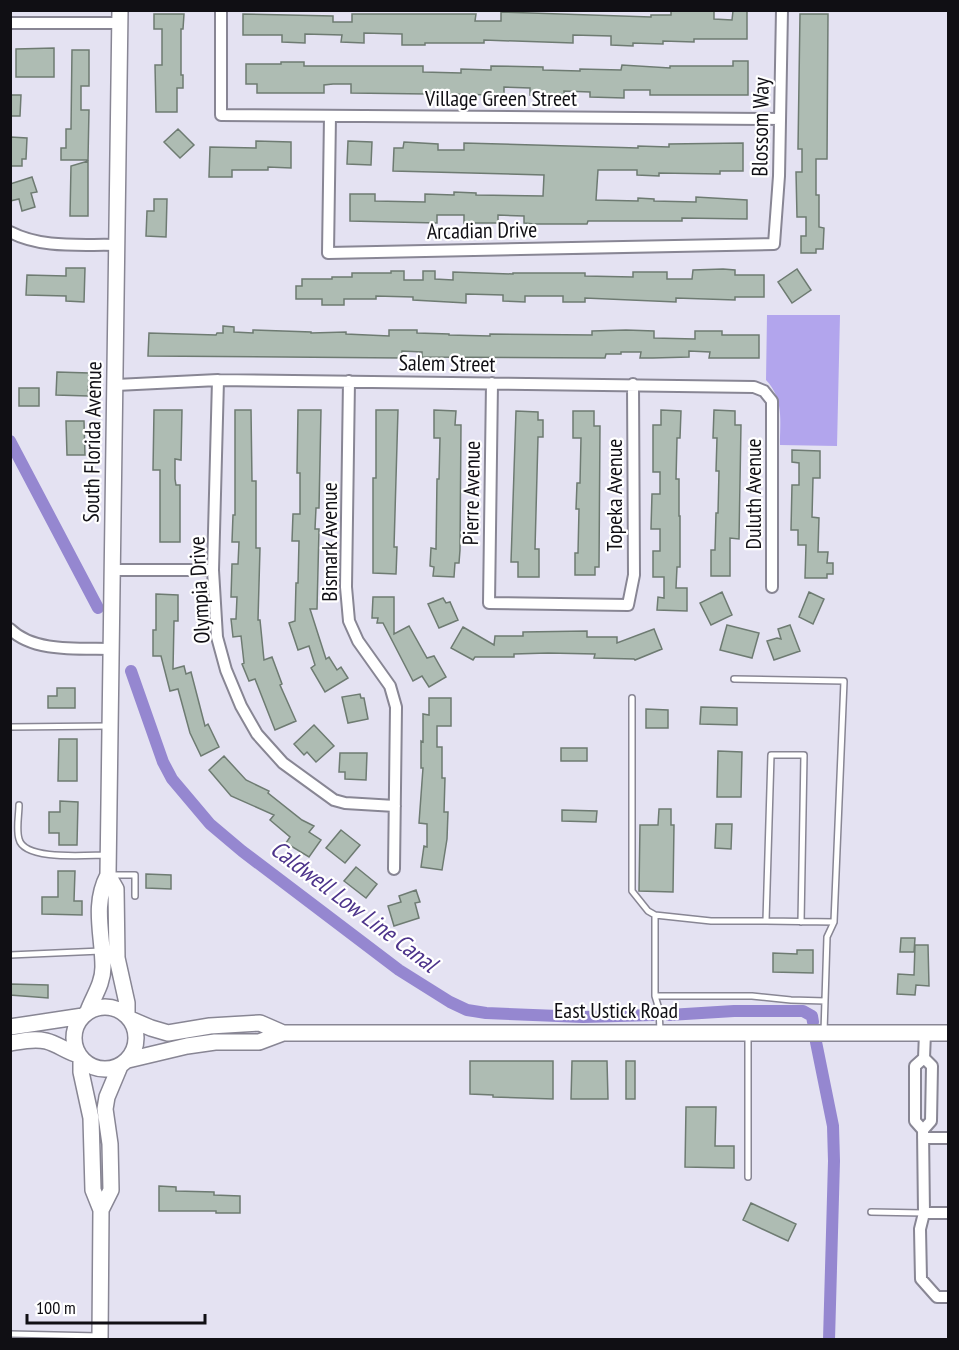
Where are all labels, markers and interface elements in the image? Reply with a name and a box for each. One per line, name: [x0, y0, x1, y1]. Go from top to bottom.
street label: Blossom Way: [745, 76, 775, 177]
street label: Village Green Street: [424, 84, 577, 112]
street label: Arcadian Drive: [427, 215, 537, 245]
street label: Salem Street: [398, 348, 496, 378]
street label: South Florida Avenue: [77, 361, 107, 523]
street label: Duluth Avenue: [739, 438, 767, 550]
street label: Topeka Avenue: [600, 439, 628, 551]
street label: Pierre Avenue: [456, 440, 486, 546]
street label: Bismark Avenue: [315, 482, 343, 602]
street label: Olympia Drive: [182, 536, 216, 644]
water label: Caldwell Low Line Canal: [264, 833, 445, 980]
street label: East Ustick Road: [554, 996, 678, 1024]
scale bar: [27, 1287, 206, 1325]
text: 100 m: [36, 1296, 76, 1319]

